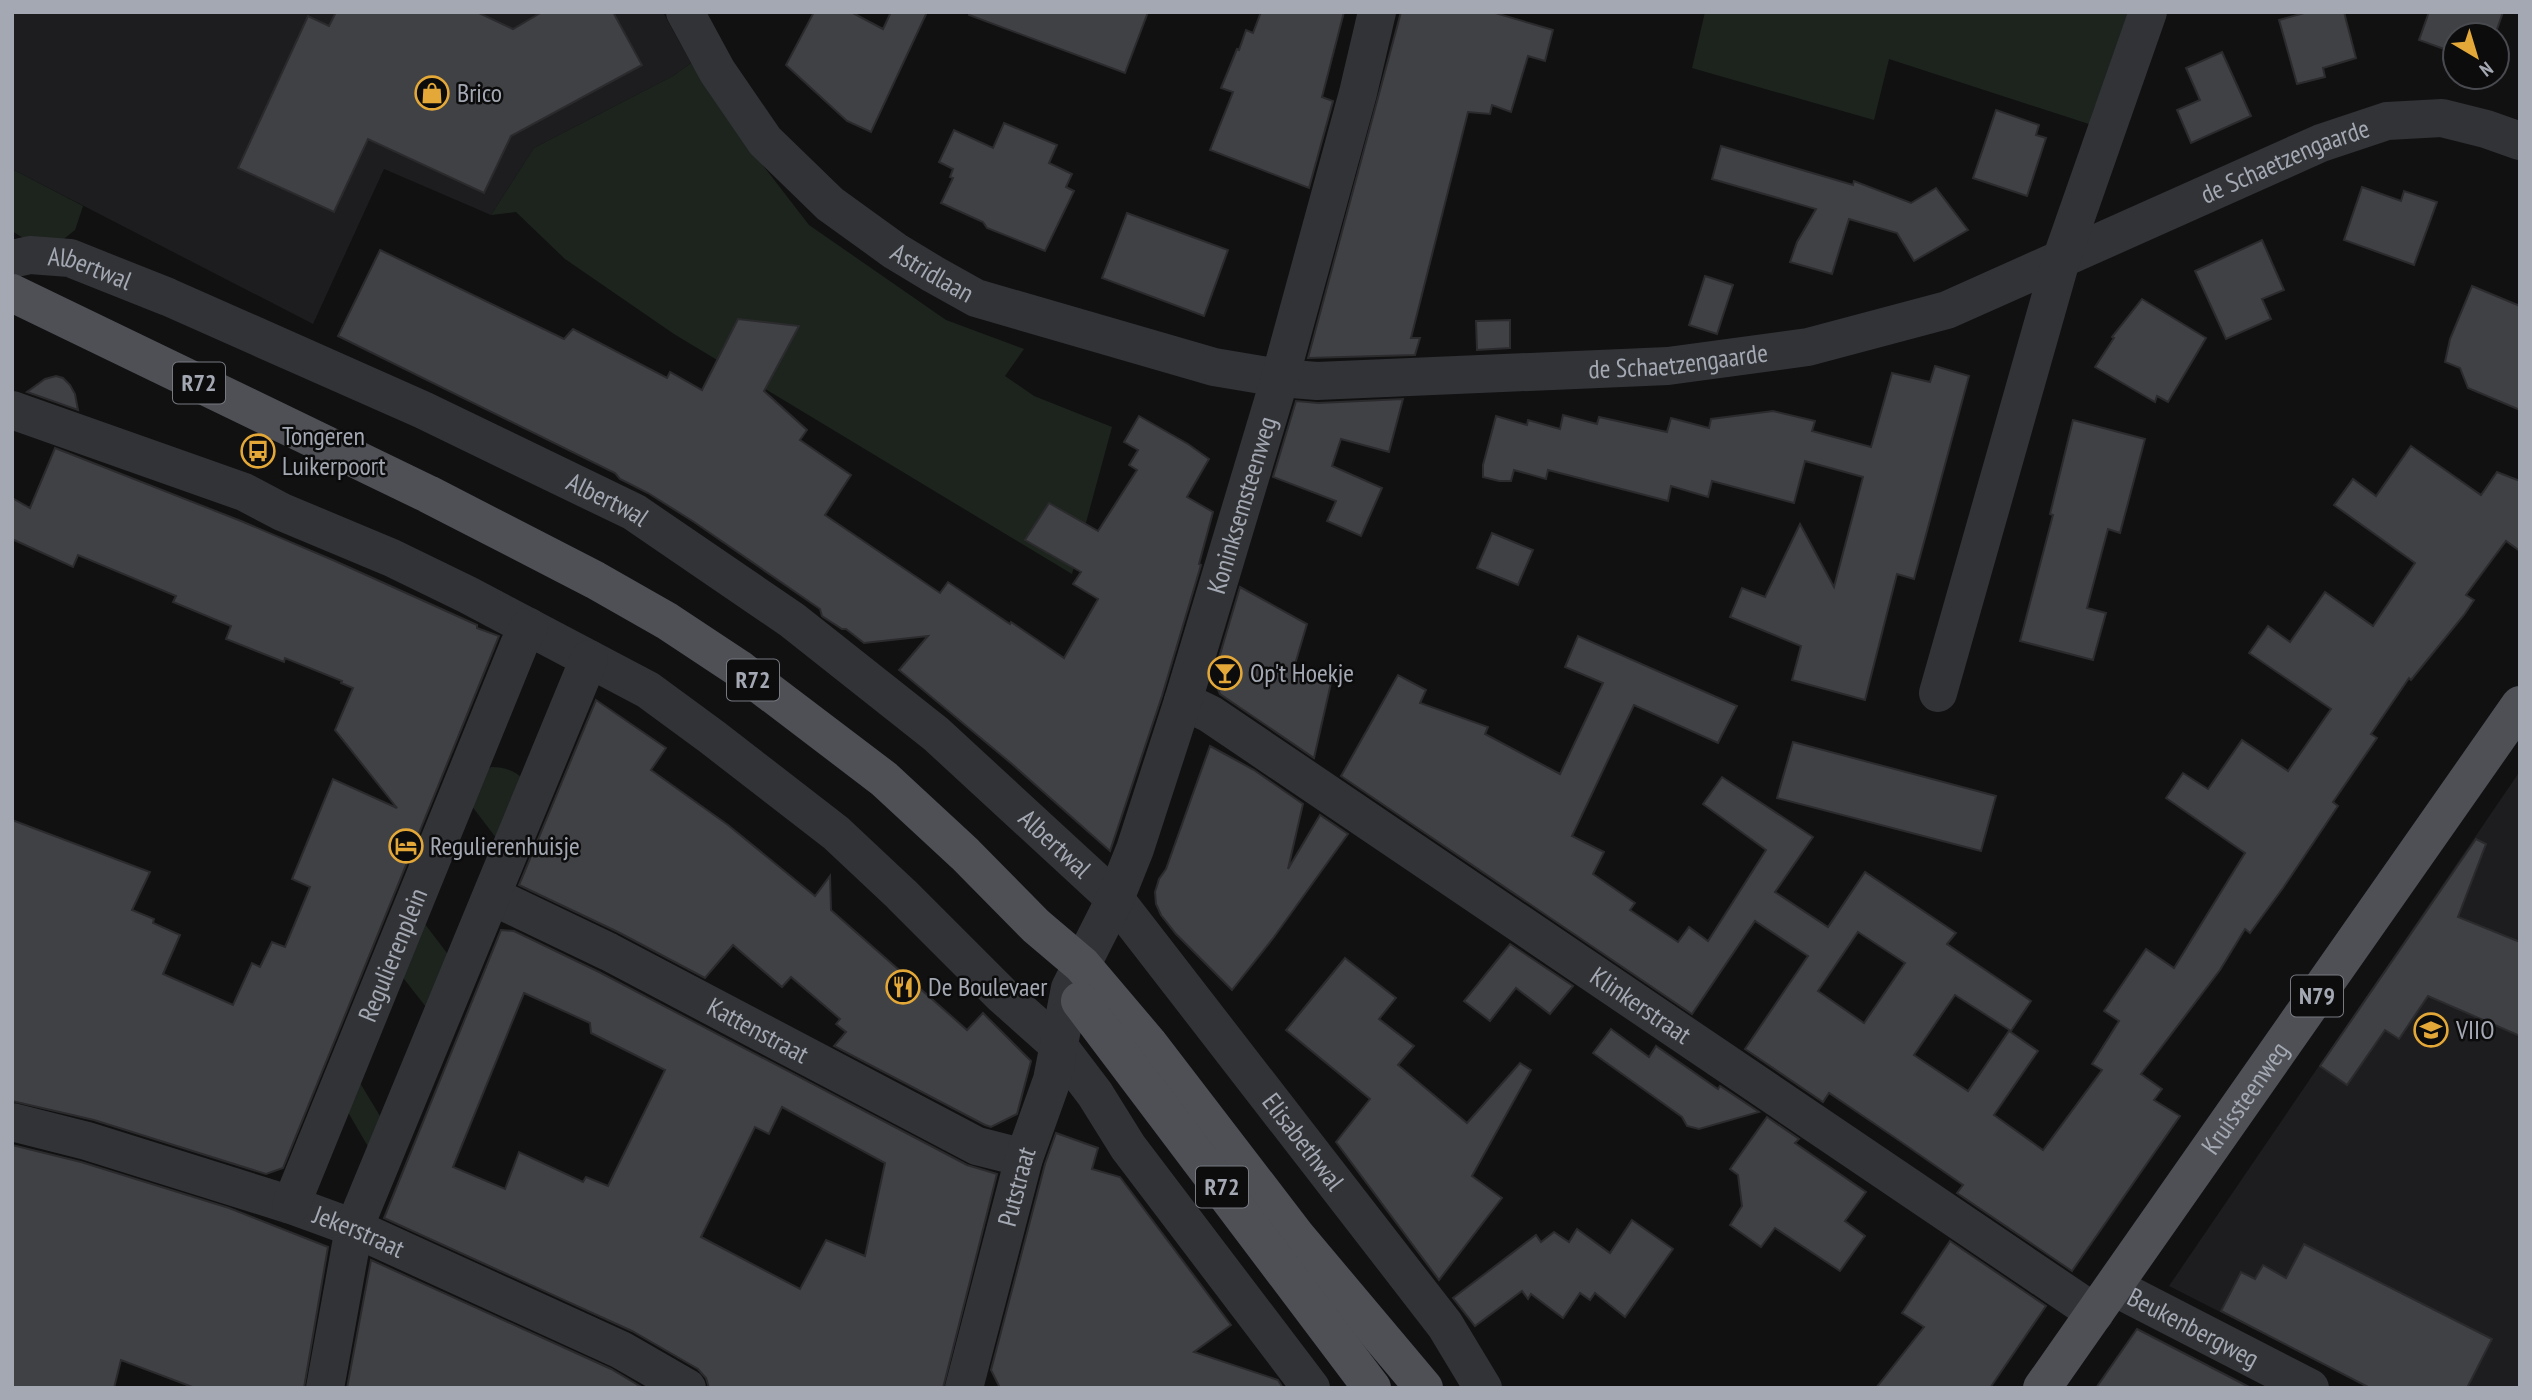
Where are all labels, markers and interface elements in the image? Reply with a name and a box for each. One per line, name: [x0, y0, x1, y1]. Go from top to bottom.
north arrow: [2441, 21, 2511, 91]
text: N: [2475, 57, 2498, 82]
shop icon: Brico: [413, 74, 451, 112]
place label: Brico: [457, 76, 502, 109]
street label: de Schaetzengaarde: [2195, 111, 2373, 211]
street label: Astridlaan: [885, 235, 980, 309]
street label: Albertwal: [47, 239, 137, 297]
street label: de Schaetzengaarde: [1588, 336, 1770, 385]
road number: R72: [173, 362, 225, 404]
street label: Koninksemsteenweg: [1199, 412, 1284, 598]
place label: Tongeren Luikerpoort: [282, 419, 386, 482]
bus stop icon: Tongeren Luikerpoort: [239, 432, 277, 470]
street label: Albertwal: [561, 465, 655, 533]
bar icon: Op't Hoekje: [1206, 654, 1244, 692]
place label: Op't Hoekje: [1250, 656, 1354, 689]
road number: R72: [727, 660, 779, 700]
street label: Albertwal: [1012, 802, 1098, 885]
hotel icon: Regulierenhuisje: [387, 827, 425, 865]
place label: Regulierenhuisje: [430, 829, 580, 862]
street label: Regulierenplein: [350, 883, 434, 1026]
street label: Klinkerstraat: [1584, 959, 1698, 1051]
restaurant icon: De Boulevaer: [884, 968, 922, 1006]
place label: De Boulevaer: [928, 970, 1047, 1003]
road number: N79: [2291, 976, 2343, 1016]
street label: Kattenstraat: [702, 990, 814, 1070]
school or university icon: VIIO: [2412, 1011, 2450, 1049]
place label: VIIO: [2455, 1013, 2494, 1046]
street label: Kruissteenweg: [2194, 1035, 2295, 1161]
street label: Elisabethwal: [1255, 1086, 1352, 1197]
street label: Putstraat: [990, 1142, 1043, 1230]
road number: R72: [1196, 1167, 1248, 1208]
street label: Jekerstraat: [308, 1197, 410, 1265]
street label: Beukenbergweg: [2122, 1280, 2265, 1375]

